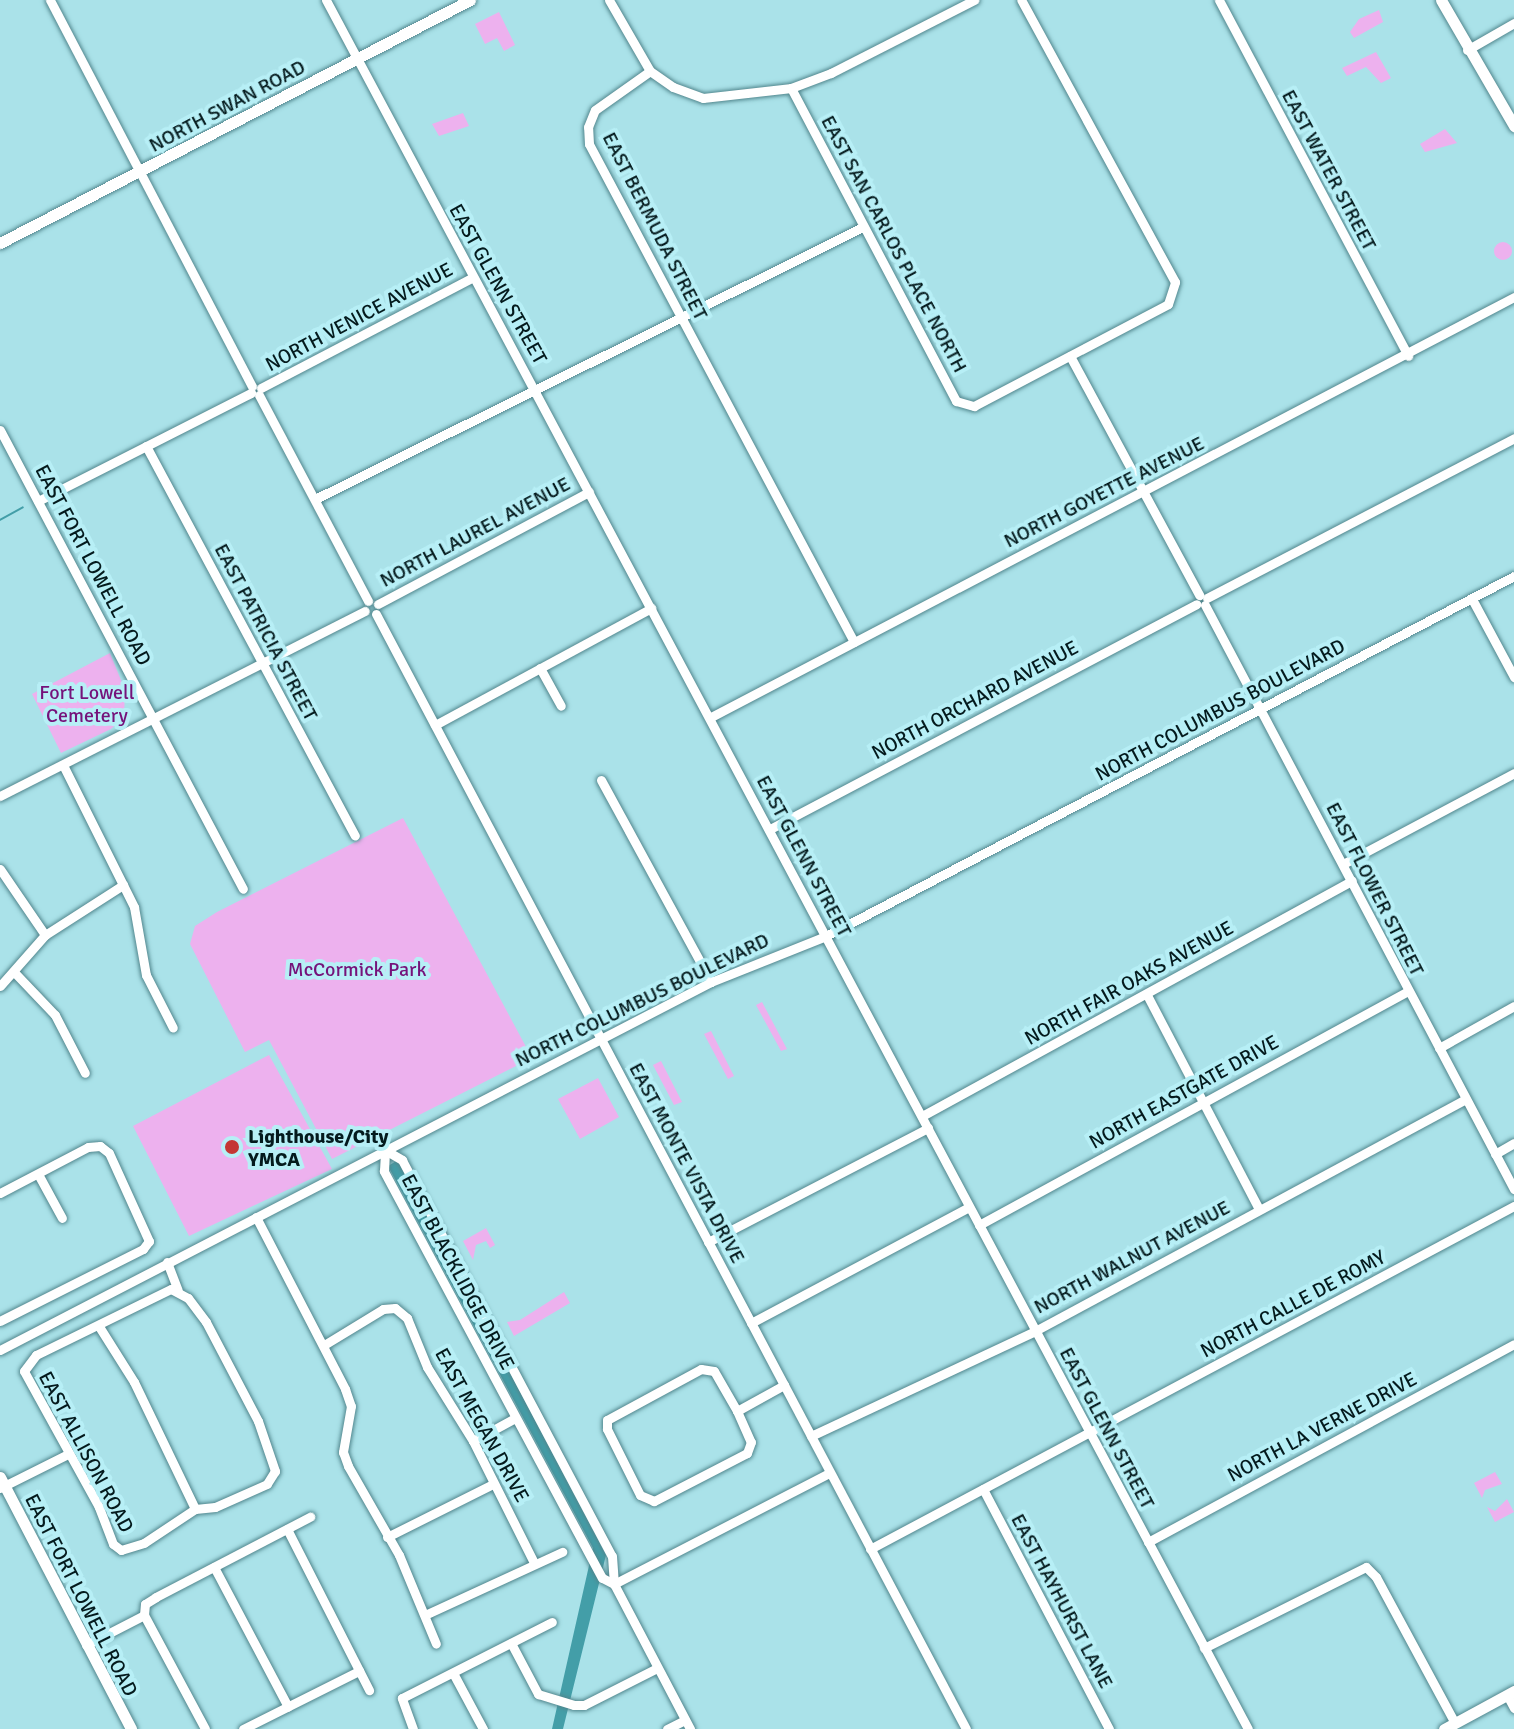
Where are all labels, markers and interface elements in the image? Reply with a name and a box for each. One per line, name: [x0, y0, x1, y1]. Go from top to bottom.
street label: NORTH SWAN ROAD: [145, 55, 309, 157]
street label: EAST WATER STREET: [1277, 86, 1381, 254]
street label: EAST SAN CARLOS PLACE NORTH: [816, 111, 972, 377]
street label: EAST BERMUDA STREET: [597, 128, 713, 324]
street label: EAST GLENN STREET: [444, 200, 552, 368]
street label: NORTH VENICE AVENUE: [261, 257, 457, 377]
street label: NORTH GOYETTE AVENUE: [1000, 431, 1208, 553]
street label: EAST FORT LOWELL ROAD: [30, 461, 156, 669]
street label: NORTH LAUREL AVENUE: [376, 472, 574, 592]
street label: EAST PATRICIA STREET: [209, 540, 323, 724]
street label: NORTH COLUMBUS BOULEVARD: [1091, 634, 1349, 786]
street label: NORTH ORCHARD AVENUE: [868, 635, 1082, 765]
park label: Fort Lowell Cemetery: [39, 680, 135, 727]
street label: EAST GLENN STREET: [751, 771, 857, 941]
street label: EAST FLOWER STREET: [1321, 798, 1429, 980]
street label: NORTH FAIR OAKS AVENUE: [1020, 916, 1238, 1050]
street label: NORTH COLUMBUS BOULEVARD: [511, 928, 773, 1072]
park label: McCormick Park: [288, 957, 426, 981]
street label: NORTH EASTGATE DRIVE: [1085, 1030, 1283, 1154]
street label: EAST MONTE VISTA DRIVE: [624, 1059, 750, 1267]
place label: Lighthouse/City YMCA: [248, 1124, 389, 1171]
marker: Lighthouse/City YMCA: [223, 1138, 241, 1156]
street label: EAST BLACKLIDGE DRIVE: [396, 1170, 520, 1374]
street label: NORTH WALNUT AVENUE: [1030, 1195, 1234, 1319]
street label: NORTH CALLE DE ROMY: [1196, 1245, 1390, 1363]
street label: EAST GLENN STREET: [1054, 1343, 1160, 1513]
street label: EAST MEGAN DRIVE: [430, 1344, 534, 1506]
street label: EAST ALLISON ROAD: [33, 1367, 139, 1537]
street label: NORTH LA VERNE DRIVE: [1223, 1367, 1421, 1487]
street label: EAST FORT LOWELL ROAD: [19, 1490, 143, 1700]
street label: EAST HAYHURST LANE: [1006, 1510, 1118, 1692]

